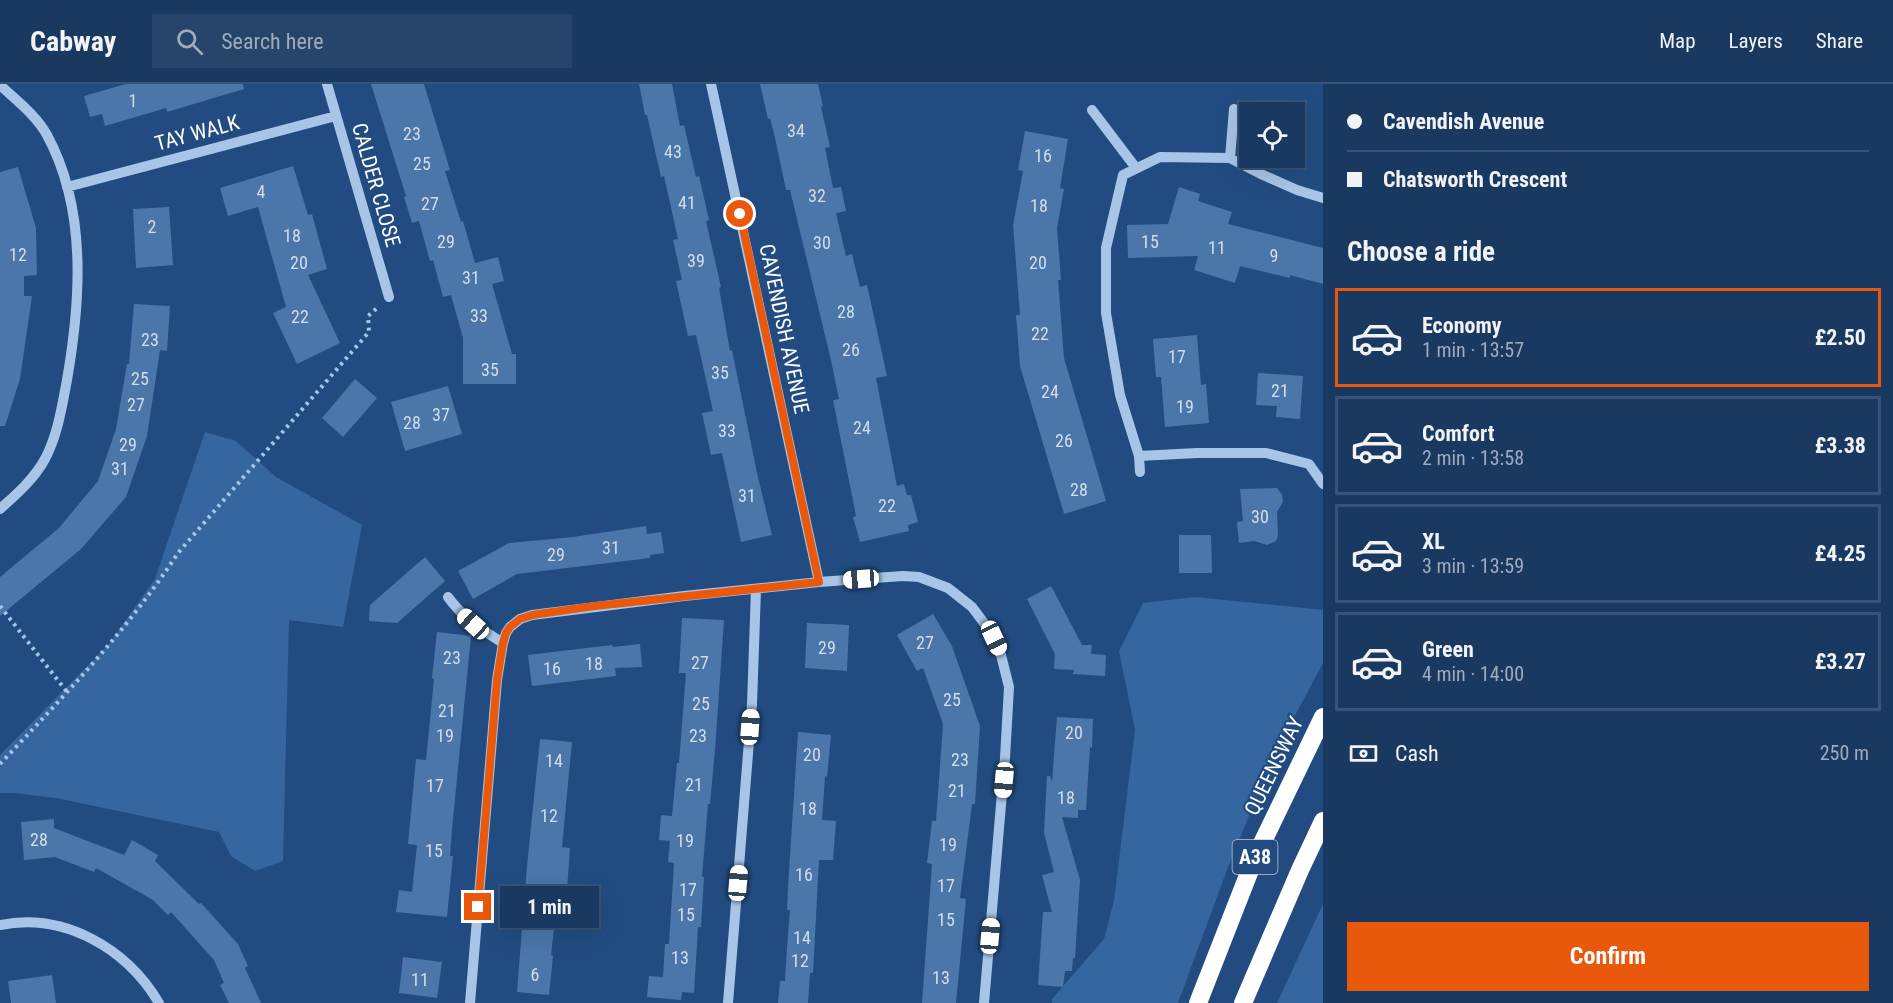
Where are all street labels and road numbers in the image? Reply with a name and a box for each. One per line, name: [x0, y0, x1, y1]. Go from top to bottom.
street label: TAY WALK: [152, 110, 242, 156]
street label: CALDER CLOSE: [347, 120, 405, 250]
street label: CAVENDISH AVENUE: [754, 242, 814, 416]
street label: QUEENSWAY: [1240, 713, 1308, 819]
road number: A38: [1232, 840, 1278, 874]

